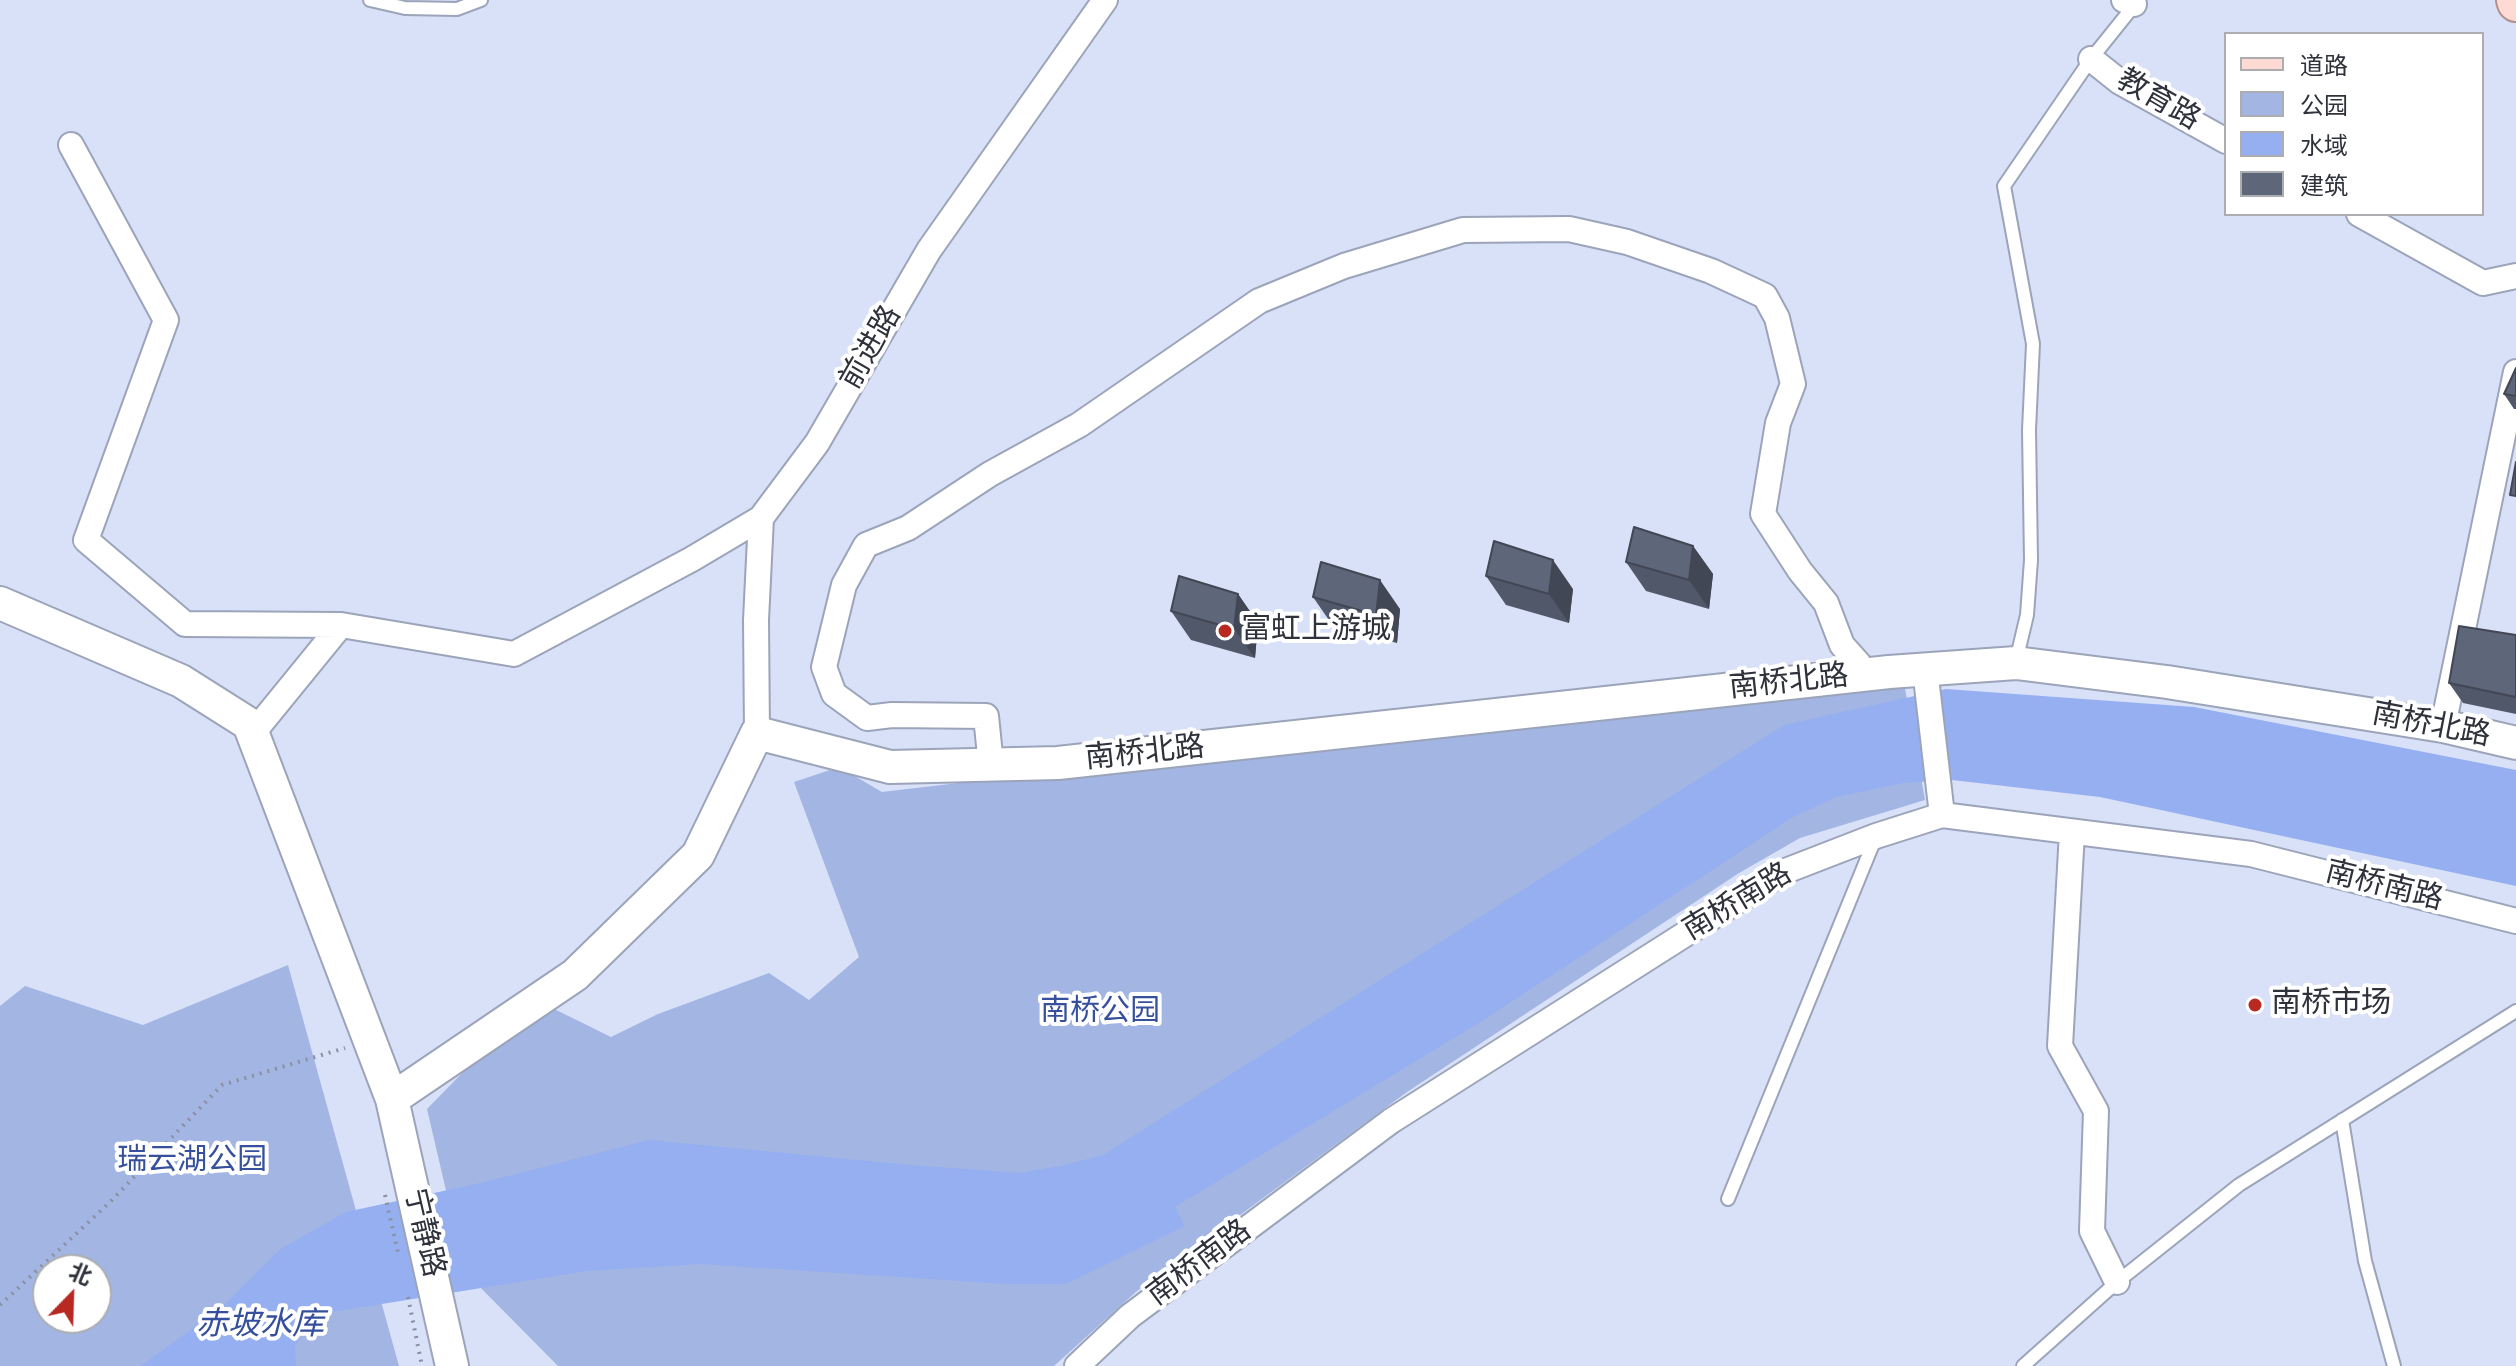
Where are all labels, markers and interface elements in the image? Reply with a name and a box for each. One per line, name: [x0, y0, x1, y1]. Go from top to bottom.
legend: [2224, 32, 2484, 216]
text: 道路: [2300, 47, 2348, 83]
street label: 教育路: [2110, 63, 2206, 139]
text: 公园: [2300, 87, 2348, 123]
text: 水域: [2300, 127, 2348, 163]
text: 建筑: [2300, 167, 2348, 203]
street label: 前进路: [834, 300, 910, 396]
place label: 富虹上游城: [1241, 613, 1391, 649]
marker: 富虹上游城: [1216, 622, 1234, 640]
street label: 南桥北路: [1727, 659, 1851, 707]
street label: 南桥北路: [2369, 697, 2493, 755]
street label: 南桥北路: [1083, 730, 1207, 778]
street label: 南桥南路: [2321, 855, 2447, 919]
street label: 南桥南路: [1677, 857, 1799, 949]
place label: 南桥市场: [2271, 987, 2391, 1023]
park label: 南桥公园: [1040, 995, 1160, 1031]
marker: 南桥市场: [2246, 996, 2264, 1014]
park label: 瑞云湖公园: [117, 1144, 267, 1180]
street label: 宁静路: [395, 1185, 451, 1281]
street label: 南桥南路: [1141, 1214, 1259, 1314]
north arrow: [32, 1254, 112, 1334]
text: 北: [64, 1254, 97, 1294]
water label: 赤坡水库: [196, 1307, 324, 1345]

